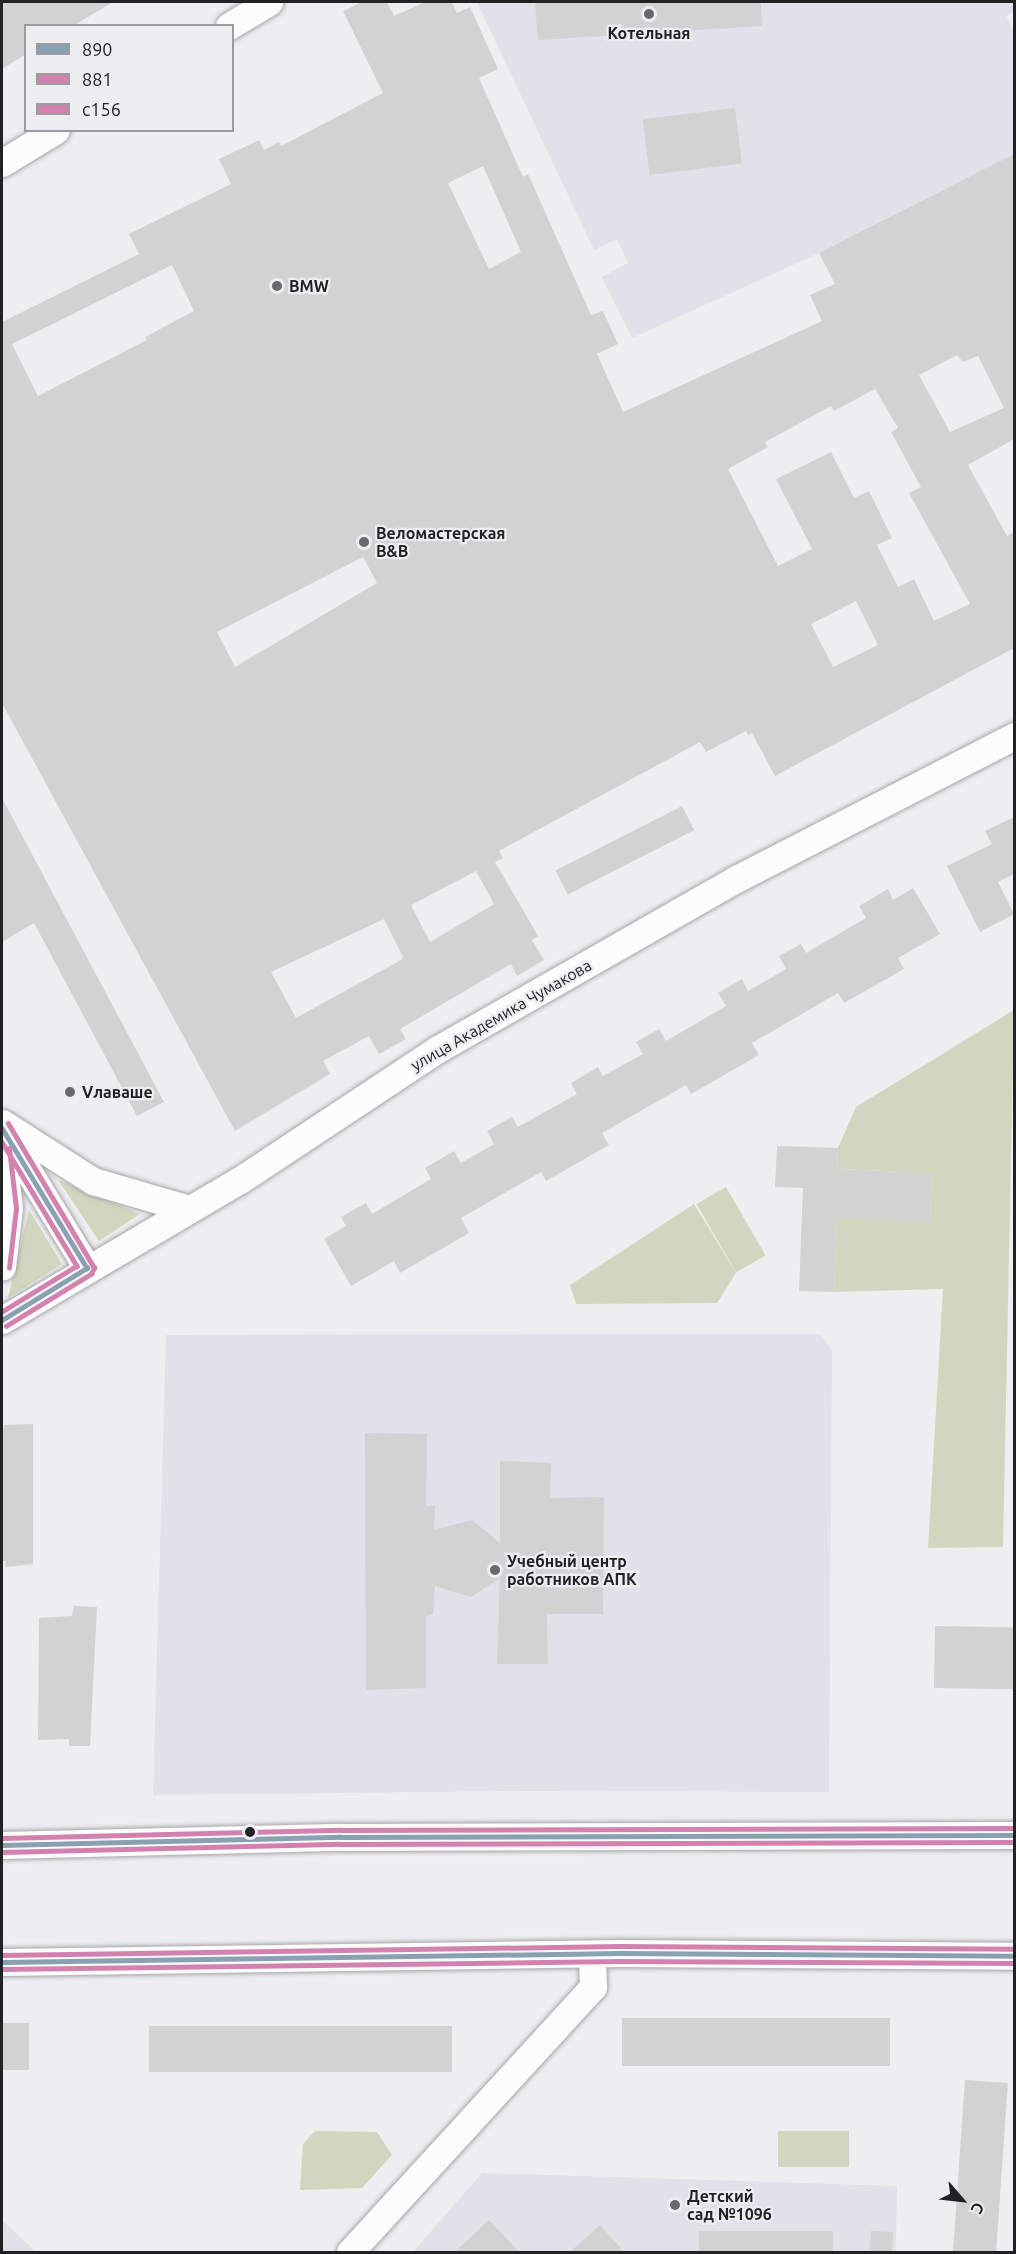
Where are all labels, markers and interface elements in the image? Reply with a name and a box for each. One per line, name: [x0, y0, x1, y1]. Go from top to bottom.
marker: Котельная: [642, 7, 656, 21]
place label: Котельная: [607, 23, 691, 43]
legend: [24, 24, 234, 132]
text: 890: [82, 39, 112, 59]
text: 881: [82, 69, 112, 89]
text: с156: [82, 99, 121, 119]
place label: BMW: [289, 276, 329, 296]
marker: BMW: [270, 279, 284, 293]
place label: Веломастерская B&B: [376, 523, 506, 561]
marker: Веломастерская B&B: [357, 535, 371, 549]
street label: улица Академика Чумакова: [407, 955, 595, 1075]
place label: Vлаваше: [82, 1082, 153, 1102]
marker: Vлаваше: [63, 1085, 77, 1099]
place label: Учебный центр работников АПК: [507, 1551, 637, 1589]
marker: Учебный центр работников АПК: [488, 1563, 502, 1577]
unlabelled marker: [244, 1826, 256, 1838]
north arrow: [932, 2170, 992, 2230]
place label: Детский сад №1096: [687, 2186, 772, 2224]
marker: Детский сад №1096: [668, 2198, 682, 2212]
text: С: [968, 2200, 988, 2217]

